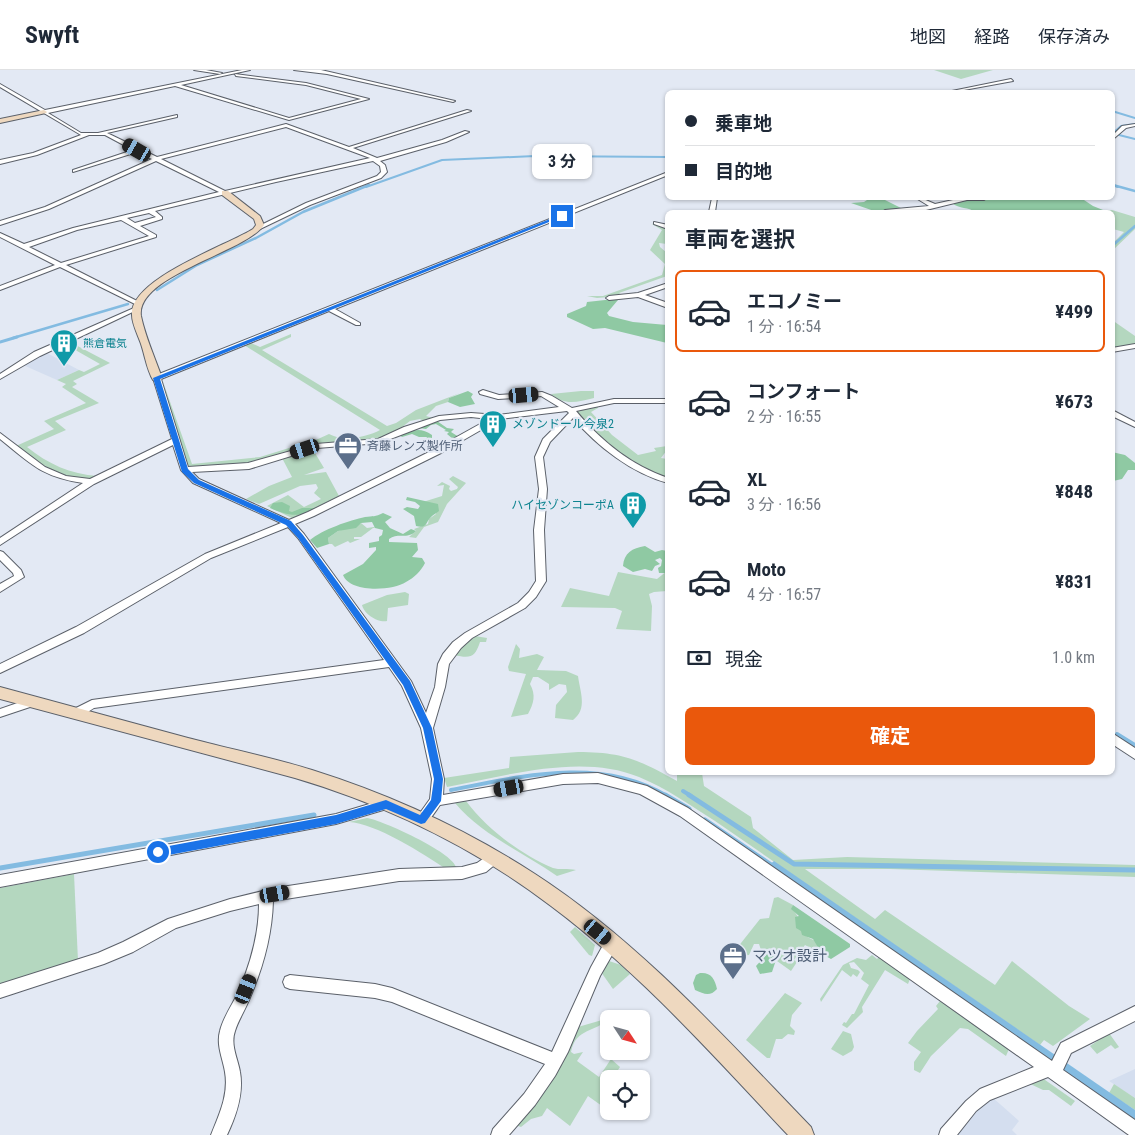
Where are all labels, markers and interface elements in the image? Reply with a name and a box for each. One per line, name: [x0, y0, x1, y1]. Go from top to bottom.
text: Swyft: [25, 21, 79, 49]
text: 地図: [910, 26, 946, 47]
text: 経路: [974, 26, 1010, 47]
text: 保存済み: [1038, 26, 1110, 47]
text: 乗車地: [715, 112, 772, 135]
car: [120, 136, 153, 164]
callout: 3 分: [532, 144, 592, 178]
text: 3 分: [548, 152, 576, 171]
text: 目的地: [715, 160, 772, 183]
route end: [551, 205, 573, 227]
text: 車両を選択: [685, 227, 795, 252]
icon: car: [687, 289, 732, 334]
text: エコノミー: [747, 290, 842, 313]
text: ¥499: [1055, 300, 1093, 323]
text: 1 分 · 16:54: [747, 317, 821, 336]
building icon: 熊倉電気: [49, 328, 79, 367]
place label: 熊倉電気: [83, 337, 127, 350]
icon: car: [687, 379, 732, 424]
text: コンフォート: [747, 380, 860, 403]
car: [508, 386, 539, 404]
text: ¥673: [1055, 390, 1093, 413]
text: 2 分 · 16:55: [747, 407, 821, 426]
building icon: メゾンドール今泉2: [478, 409, 508, 448]
place label: メゾンドール今泉2: [512, 417, 614, 431]
office icon: 斉藤レンズ製作所: [333, 431, 363, 470]
car: [288, 437, 321, 461]
place label: 斉藤レンズ製作所: [367, 439, 463, 453]
text: XL: [747, 468, 767, 491]
icon: car: [687, 469, 732, 514]
text: ¥848: [1055, 480, 1093, 503]
building icon: ハイセゾンコーポA: [618, 490, 648, 529]
text: 3 分 · 16:56: [747, 495, 821, 514]
place label: ハイセゾンコーポA: [511, 498, 614, 512]
text: Moto: [747, 558, 786, 581]
icon: car: [687, 559, 732, 604]
text: ¥831: [1055, 570, 1093, 593]
text: 4 分 · 16:57: [747, 585, 821, 604]
icon: cash: [685, 644, 713, 672]
text: 現金: [725, 648, 763, 671]
text: 1.0 km: [1052, 648, 1095, 667]
button: 確定: [685, 707, 1095, 765]
car: [492, 778, 525, 798]
route start: [147, 841, 169, 863]
car: [258, 884, 291, 904]
car: [581, 917, 614, 947]
office icon: マツオ設計: [718, 941, 748, 980]
place label: マツオ設計: [752, 947, 827, 965]
car: [233, 972, 258, 1006]
north arrow: [600, 1010, 650, 1060]
map controls: [600, 1010, 650, 1120]
button: locate: [600, 1070, 650, 1120]

